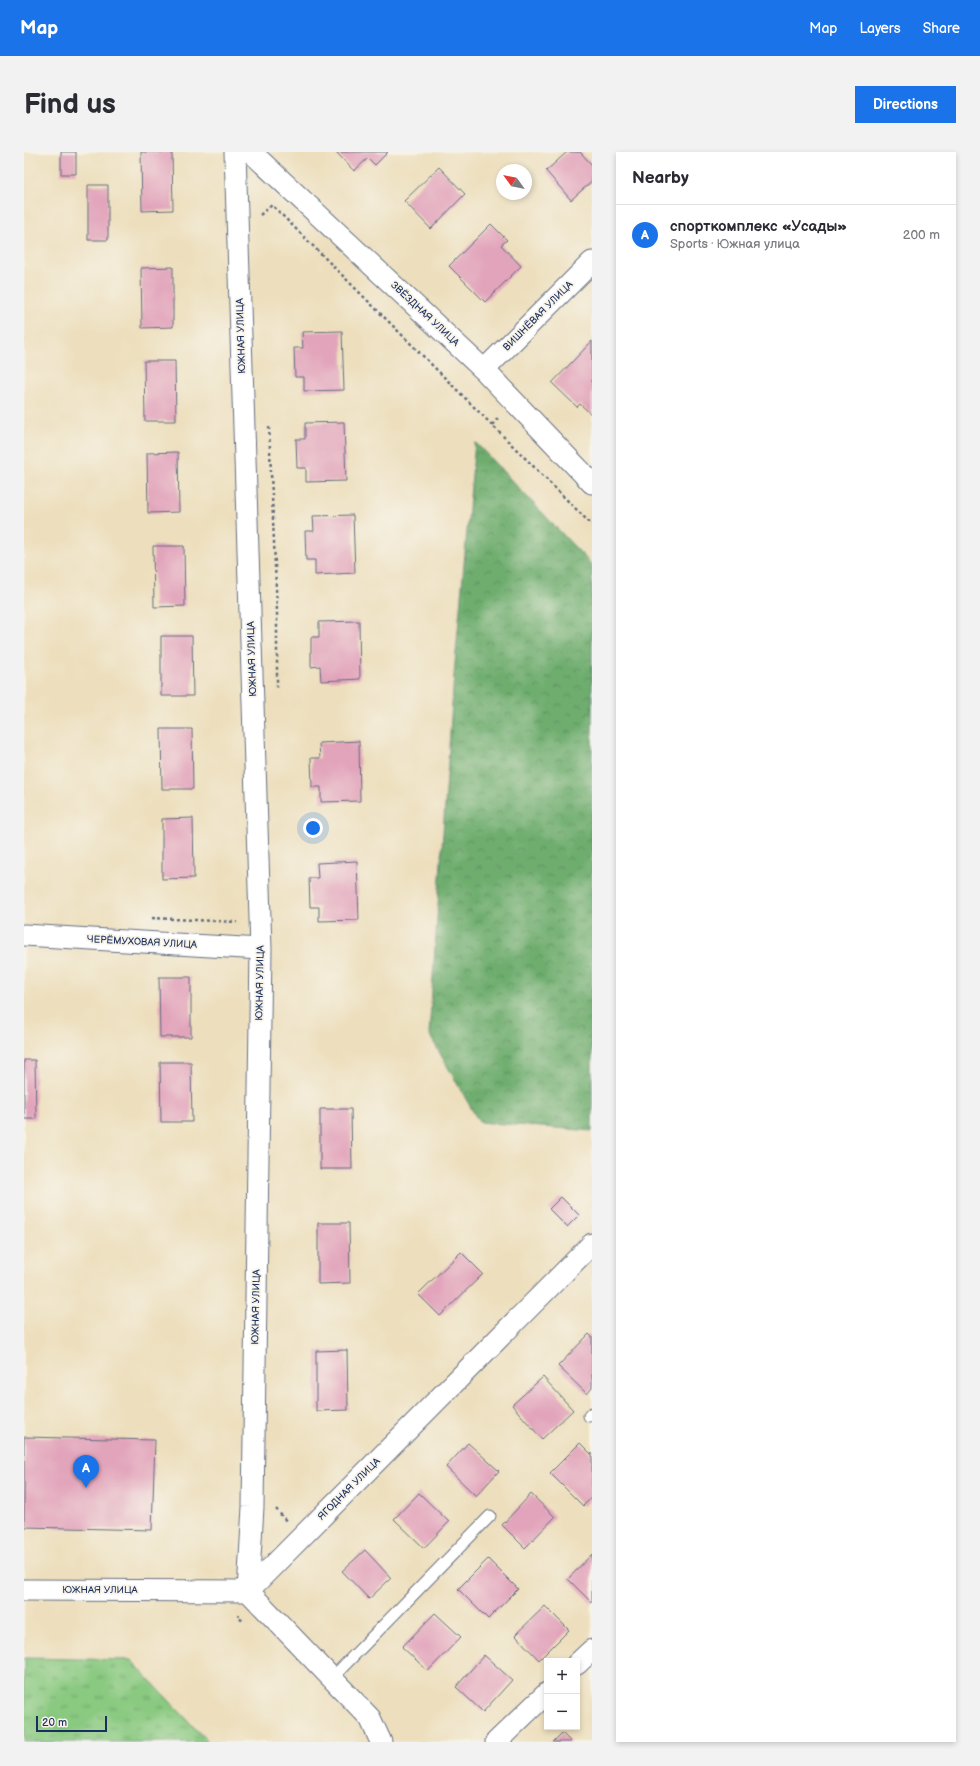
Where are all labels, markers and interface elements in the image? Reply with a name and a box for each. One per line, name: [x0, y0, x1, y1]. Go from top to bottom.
text: Map: [20, 17, 58, 40]
text: Map: [809, 20, 837, 37]
text: Layers: [859, 20, 901, 37]
text: Share: [923, 20, 960, 37]
button: Directions: [855, 86, 956, 123]
text: Find us: [24, 88, 116, 121]
north arrow: [496, 164, 532, 200]
text: Nearby: [632, 168, 689, 188]
text: спорткомплекс «Усады»: [670, 217, 847, 236]
text: A: [641, 227, 649, 243]
text: 200 m: [903, 227, 940, 243]
text: Sports · Южная улица: [670, 236, 800, 252]
street label: ВИШНЁВАЯ УЛИЦА: [501, 278, 576, 353]
street label: ЗВЁЗДНАЯ УЛИЦА: [388, 279, 462, 349]
street label: ЮЖНАЯ УЛИЦА: [234, 297, 248, 374]
street label: ЮЖНАЯ УЛИЦА: [245, 620, 259, 697]
your location: [303, 818, 323, 838]
street label: ЧЕРЁМУХОВАЯ УЛИЦА: [87, 933, 198, 951]
street label: ЮЖНАЯ УЛИЦА: [253, 944, 267, 1021]
street label: ЮЖНАЯ УЛИЦА: [249, 1268, 263, 1345]
pin: A: [73, 1455, 99, 1488]
street label: ЯГОДНАЯ УЛИЦА: [315, 1455, 383, 1523]
street label: ЮЖНАЯ УЛИЦА: [62, 1584, 139, 1596]
map controls: [544, 1658, 580, 1730]
button: +: [544, 1658, 580, 1694]
button: −: [544, 1694, 580, 1730]
scale bar: [36, 1714, 107, 1733]
text: 20 m: [42, 1716, 67, 1729]

